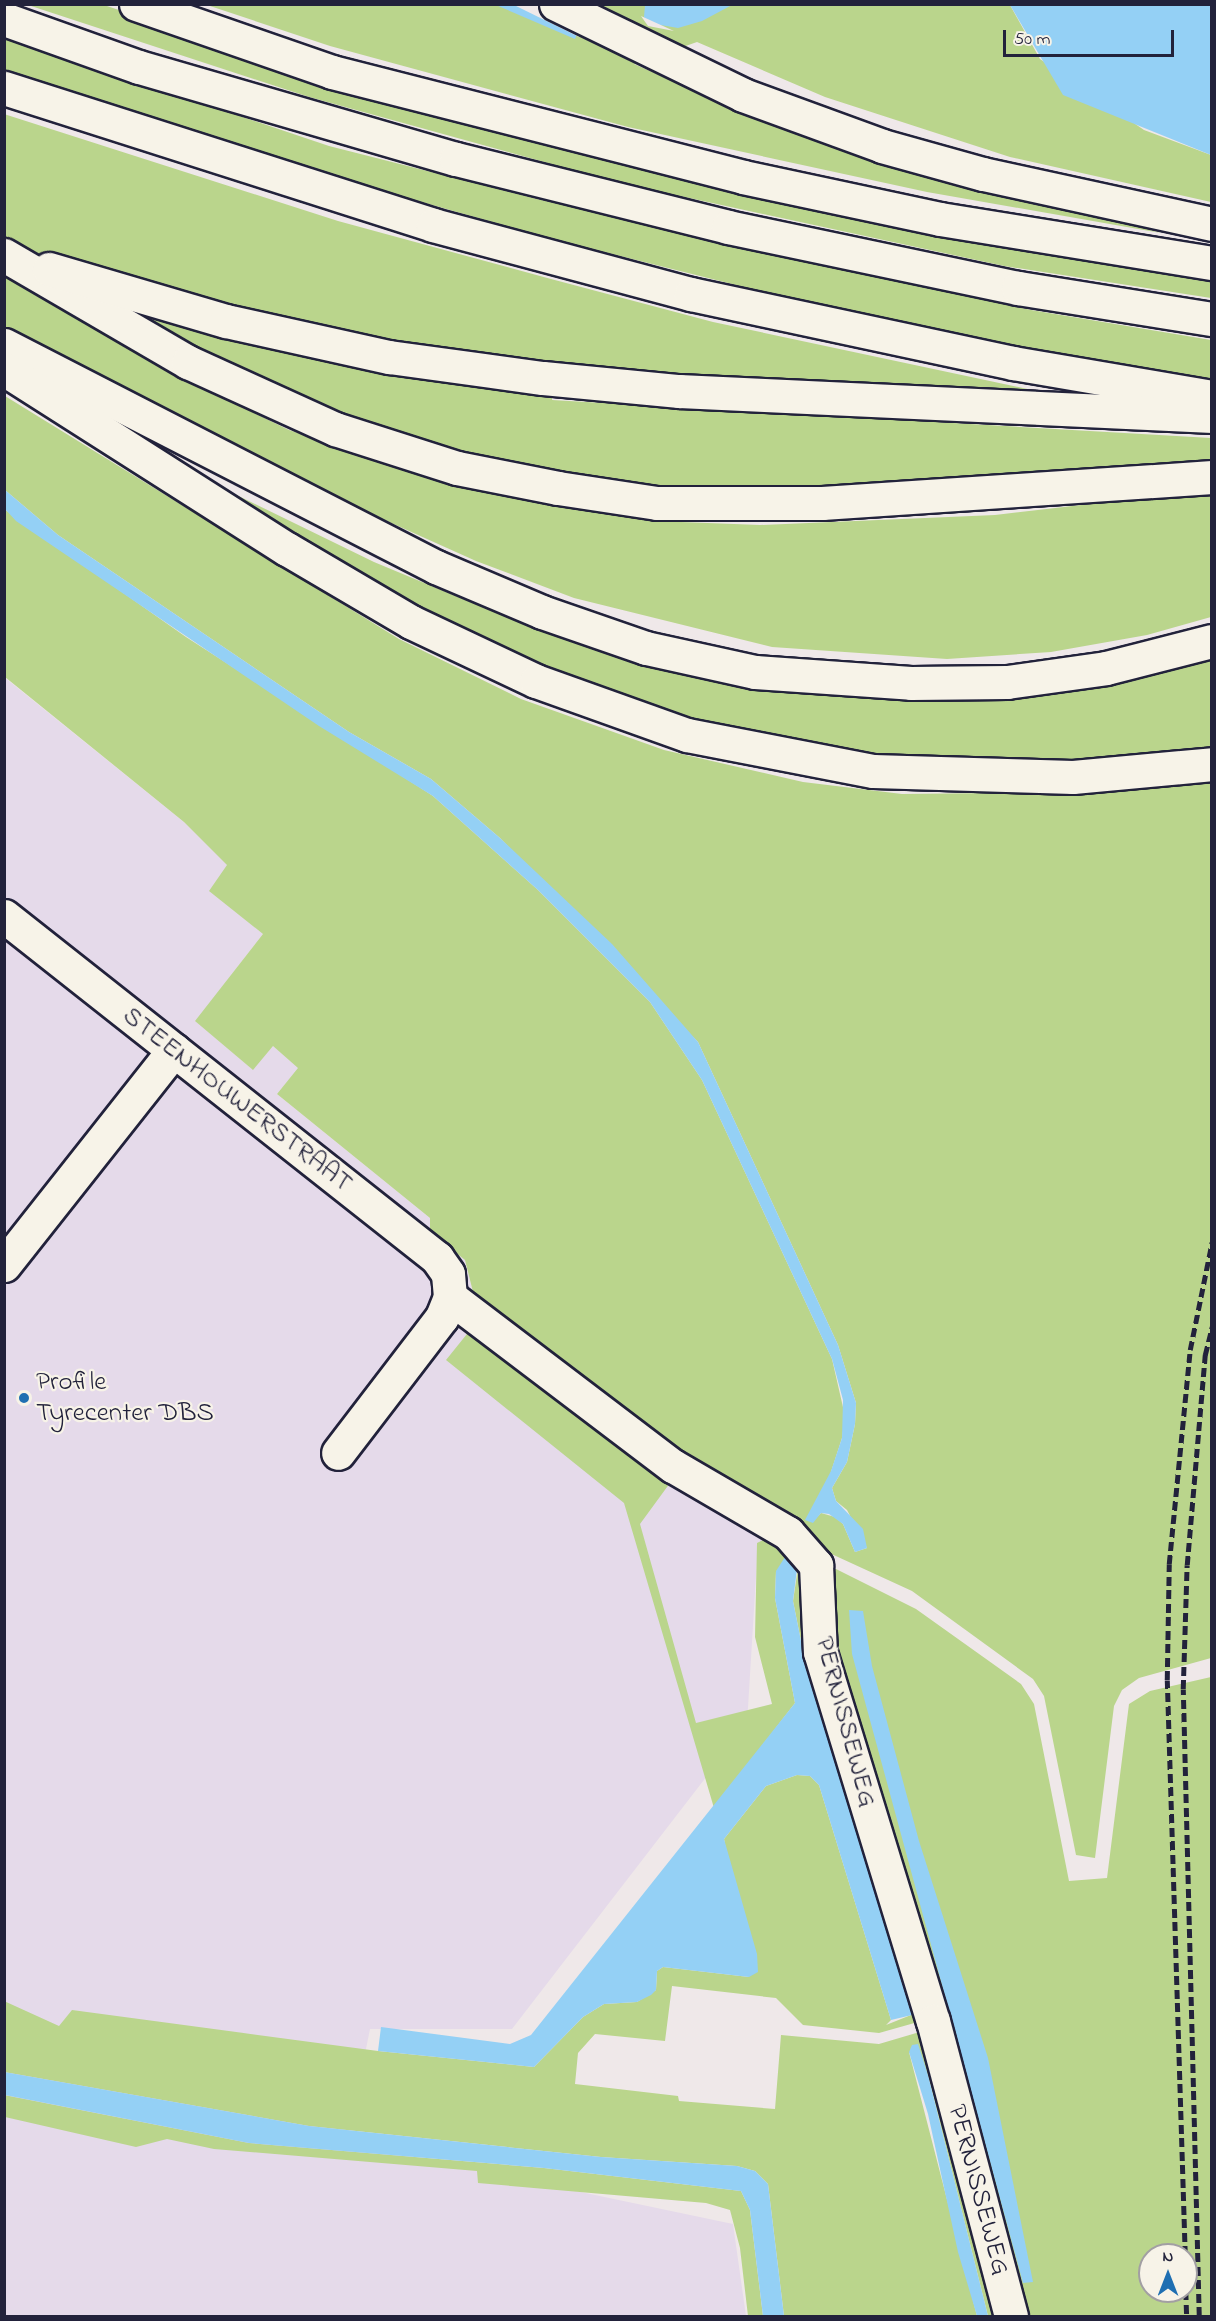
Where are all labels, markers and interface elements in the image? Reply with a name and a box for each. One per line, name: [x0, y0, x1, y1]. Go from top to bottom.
scale bar: [1006, 18, 1177, 56]
text: 50 m: [1014, 27, 1051, 53]
street label: STEENHOUWERSTRAAT: [116, 1000, 358, 1200]
place label: Profile Tyrecenter DBS: [36, 1366, 214, 1429]
marker: Profile Tyrecenter DBS: [17, 1391, 31, 1405]
street label: PERNISSEWEG: [807, 1633, 883, 1811]
street label: PERNISSEWEG: [940, 2101, 1016, 2279]
north arrow: [1138, 2243, 1198, 2303]
text: N: [1163, 2245, 1173, 2269]

